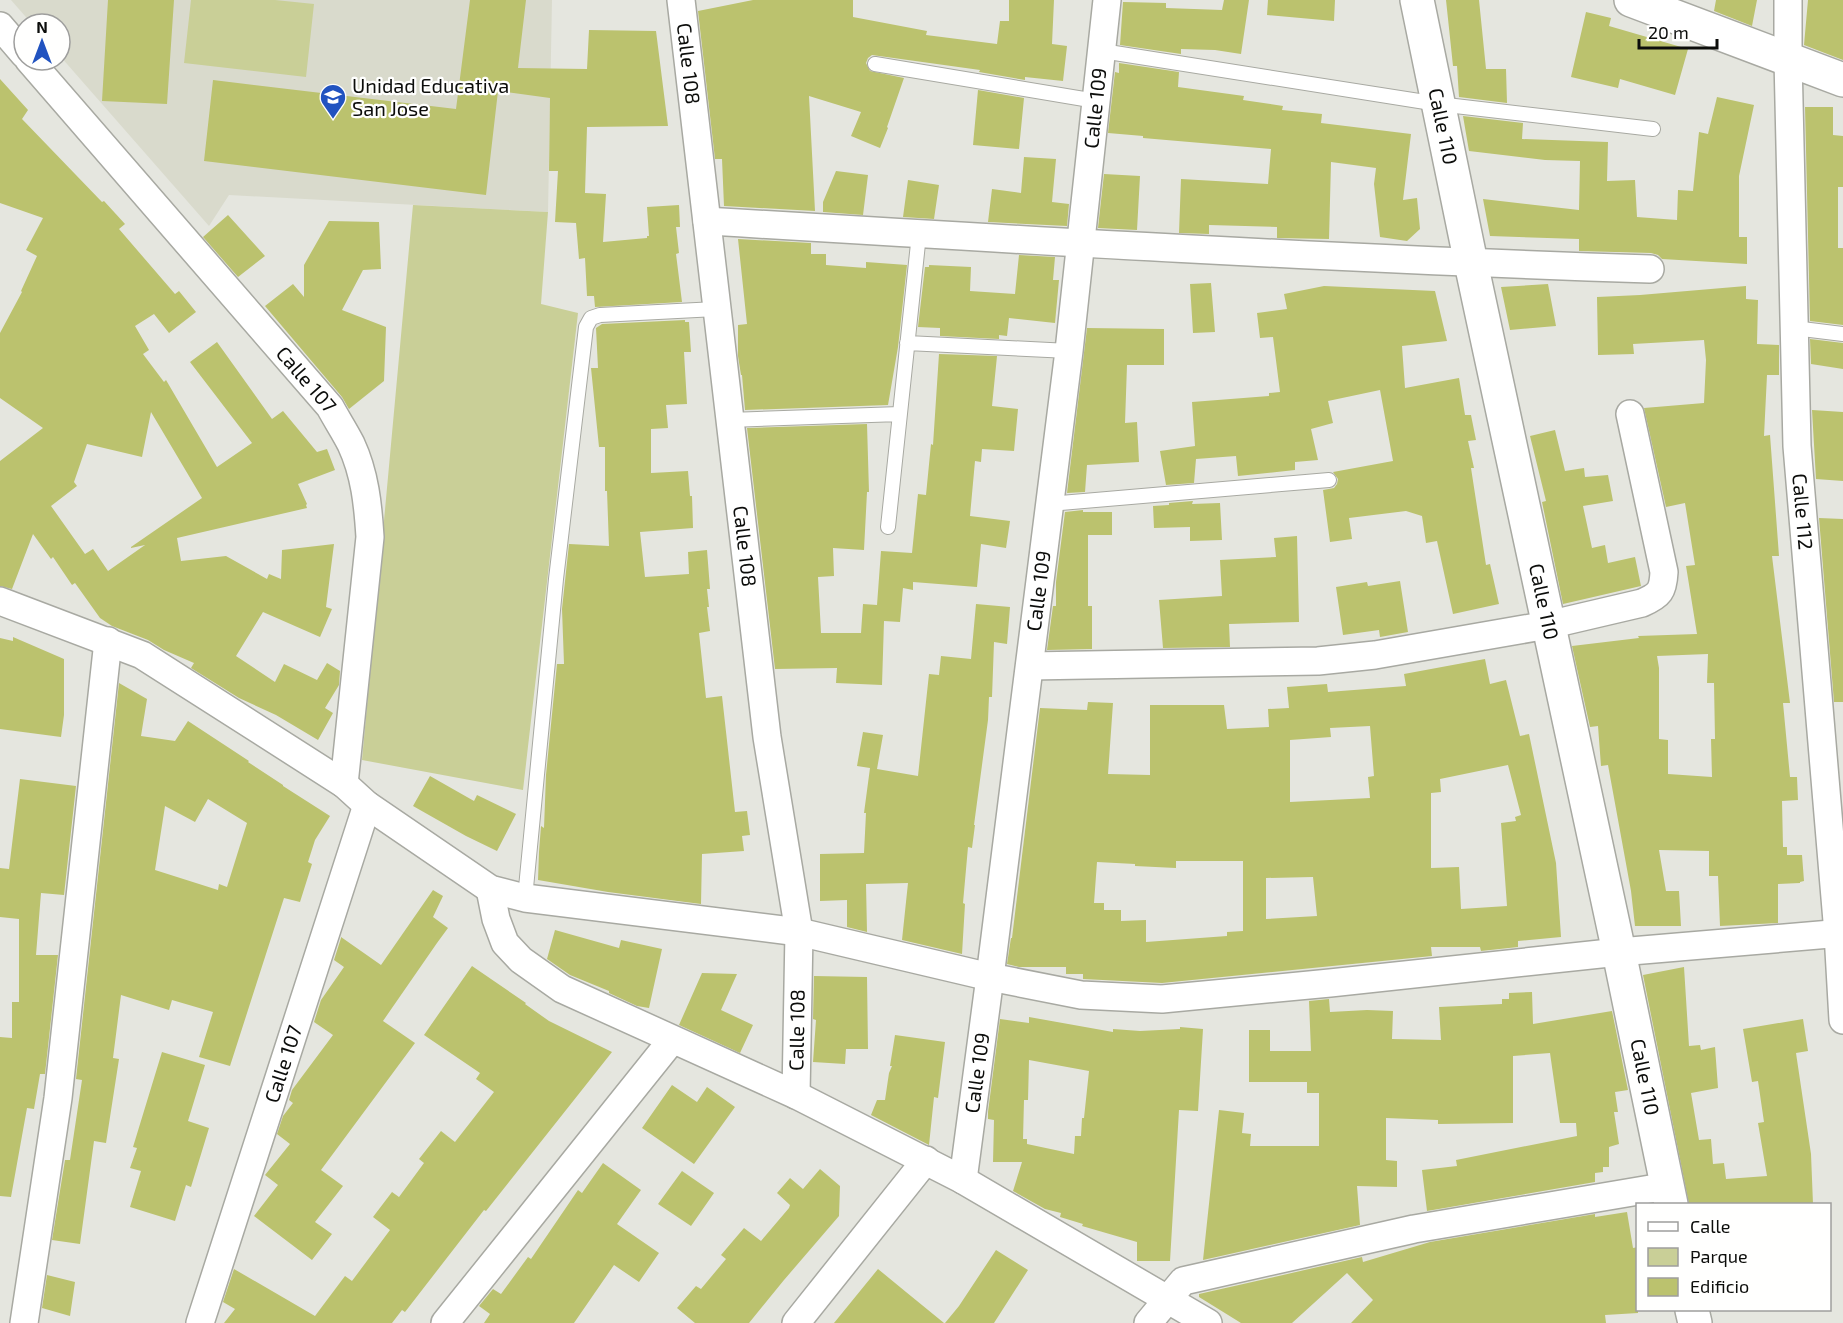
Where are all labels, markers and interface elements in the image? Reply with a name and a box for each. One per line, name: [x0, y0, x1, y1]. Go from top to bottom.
north arrow: [12, 12, 72, 72]
scale bar: [1639, 12, 1717, 50]
text: N: [36, 17, 48, 36]
street label: Calle 108: [673, 21, 706, 105]
text: 20 m: [1648, 21, 1689, 43]
street label: Calle 109: [1078, 67, 1111, 150]
place label: Unidad Educativa San Jose: [352, 73, 509, 120]
school or university icon: Unidad Educativa San Jose: [318, 82, 348, 120]
street label: Calle 110: [1424, 86, 1463, 167]
street label: Calle 107: [272, 341, 342, 417]
street label: Calle 112: [1788, 472, 1819, 551]
street label: Calle 108: [729, 504, 762, 588]
street label: Calle 109: [1021, 549, 1055, 632]
street label: Calle 110: [1525, 561, 1565, 642]
street label: Calle 108: [783, 989, 809, 1071]
street label: Calle 107: [259, 1022, 306, 1105]
street label: Calle 109: [959, 1031, 993, 1115]
street label: Calle 110: [1626, 1037, 1665, 1117]
legend: [1636, 1203, 1831, 1311]
text: Calle: [1690, 1215, 1731, 1237]
text: Parque: [1690, 1245, 1748, 1267]
text: Edificio: [1690, 1275, 1749, 1297]

